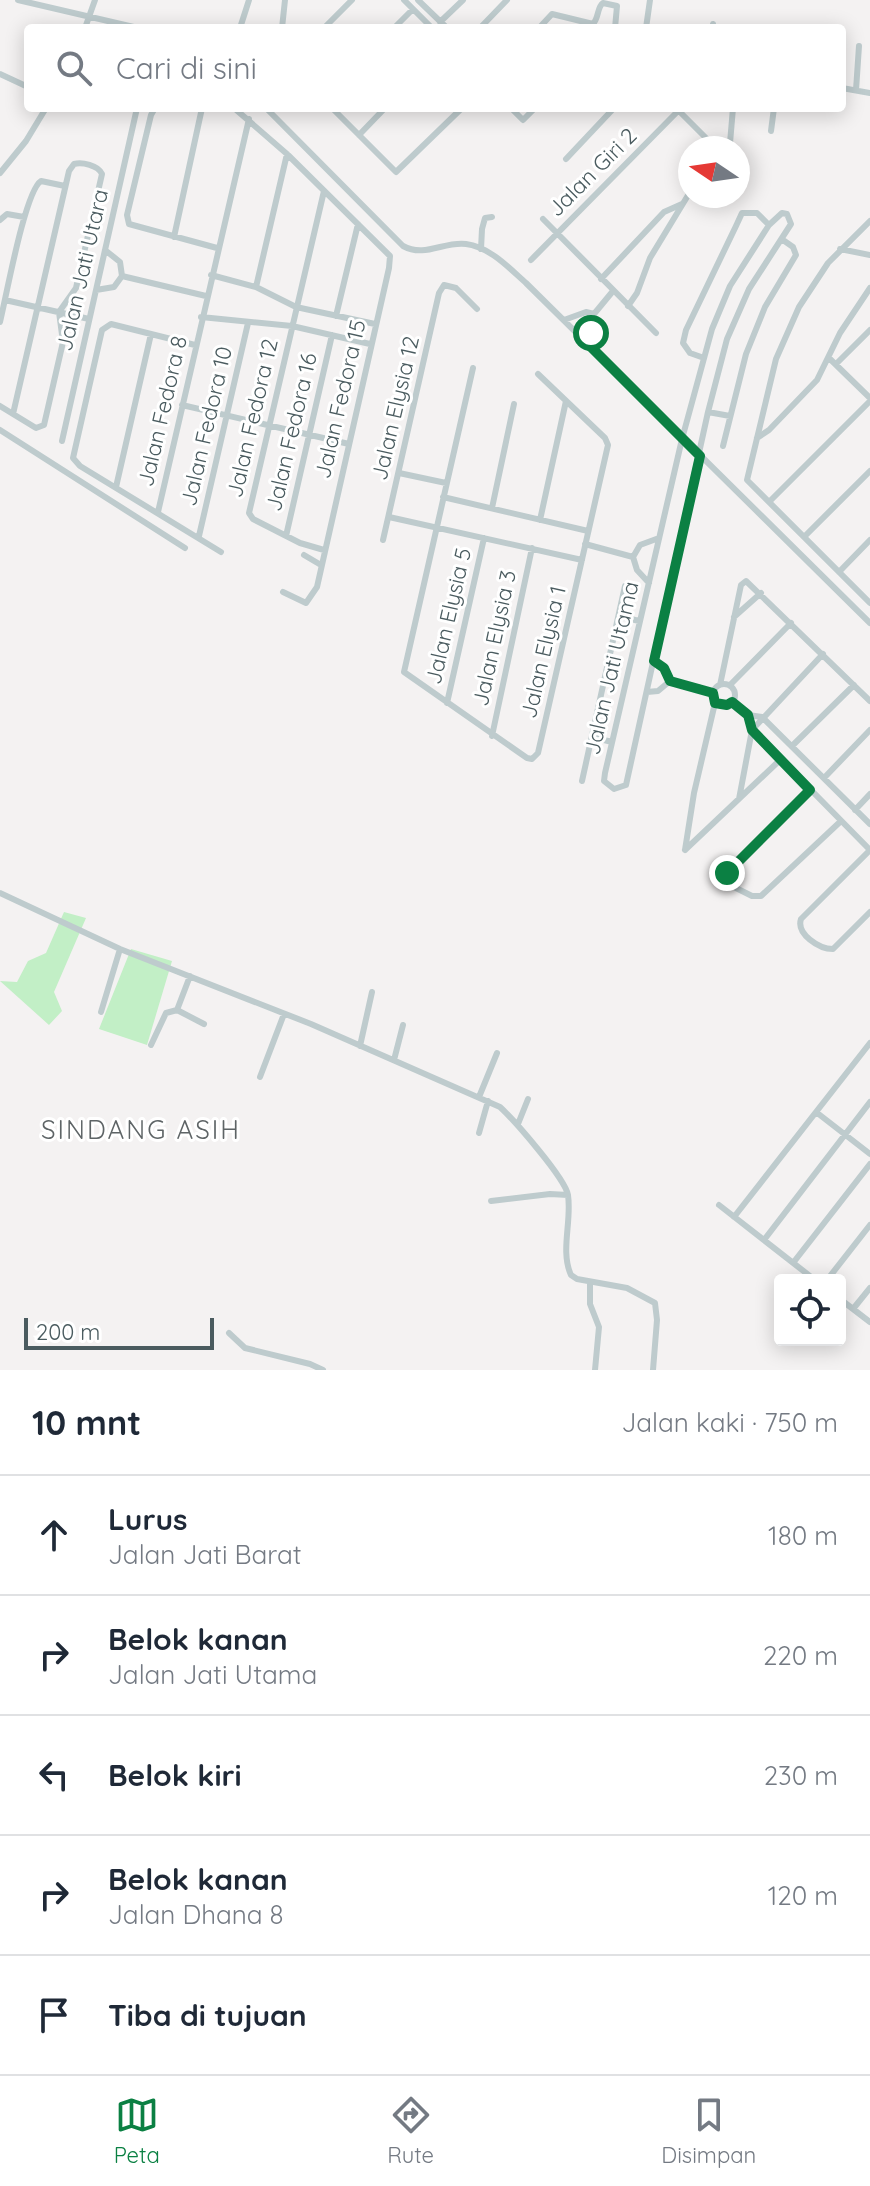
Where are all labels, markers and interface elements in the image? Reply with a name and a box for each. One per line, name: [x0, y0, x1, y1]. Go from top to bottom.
search box: [24, 24, 846, 112]
icon: search: [52, 46, 96, 90]
text: Cari di sini: [116, 49, 257, 87]
street label: Jalan Giri 2: [542, 122, 642, 222]
north arrow: [678, 136, 750, 208]
street label: Jalan Jati Utara: [50, 186, 114, 354]
route start: [573, 315, 609, 351]
street label: Jalan Fedora 15: [308, 317, 372, 481]
street label: Jalan Fedora 8: [131, 333, 193, 489]
street label: Jalan Elysia 12: [365, 333, 425, 483]
street label: Jalan Fedora 12: [220, 336, 284, 500]
street label: Jalan Fedora 10: [174, 343, 238, 509]
street label: Jalan Fedora 16: [259, 350, 323, 514]
street label: Jalan Elysia 5: [419, 545, 477, 687]
street label: Jalan Elysia 3: [466, 567, 522, 709]
street label: Jalan Jati Utama: [577, 579, 645, 757]
street label: Jalan Elysia 1: [514, 583, 572, 721]
route end: [709, 855, 745, 891]
district label: SINDANG ASIH: [41, 1113, 241, 1146]
map controls: [774, 1274, 846, 1346]
button: locate: [774, 1274, 846, 1346]
scale bar: [24, 1314, 214, 1350]
text: 200 m: [36, 1318, 100, 1346]
text: 10 mnt: [32, 1401, 141, 1444]
text: Jalan kaki · 750 m: [621, 1406, 838, 1439]
text: Lurus: [108, 1500, 188, 1538]
icon: ahead: [32, 1513, 76, 1557]
text: 180 m: [768, 1519, 838, 1552]
text: Jalan Jati Barat: [108, 1538, 302, 1571]
text: Belok kanan: [108, 1620, 288, 1658]
icon: right: [32, 1633, 76, 1677]
text: 220 m: [763, 1639, 838, 1672]
text: Jalan Jati Utama: [108, 1658, 317, 1691]
icon: left: [32, 1753, 76, 1797]
text: Belok kiri: [108, 1756, 242, 1794]
text: 230 m: [764, 1759, 838, 1792]
text: Belok kanan: [108, 1860, 288, 1898]
icon: right: [32, 1873, 76, 1917]
text: 120 m: [768, 1879, 838, 1912]
text: Jalan Dhana 8: [108, 1898, 284, 1931]
icon: arrive: [32, 1993, 76, 2037]
text: Tiba di tujuan: [108, 1996, 307, 2034]
tab: Peta: [114, 2093, 160, 2169]
tab: Rute: [387, 2093, 434, 2169]
tab: Disimpan: [661, 2093, 756, 2169]

